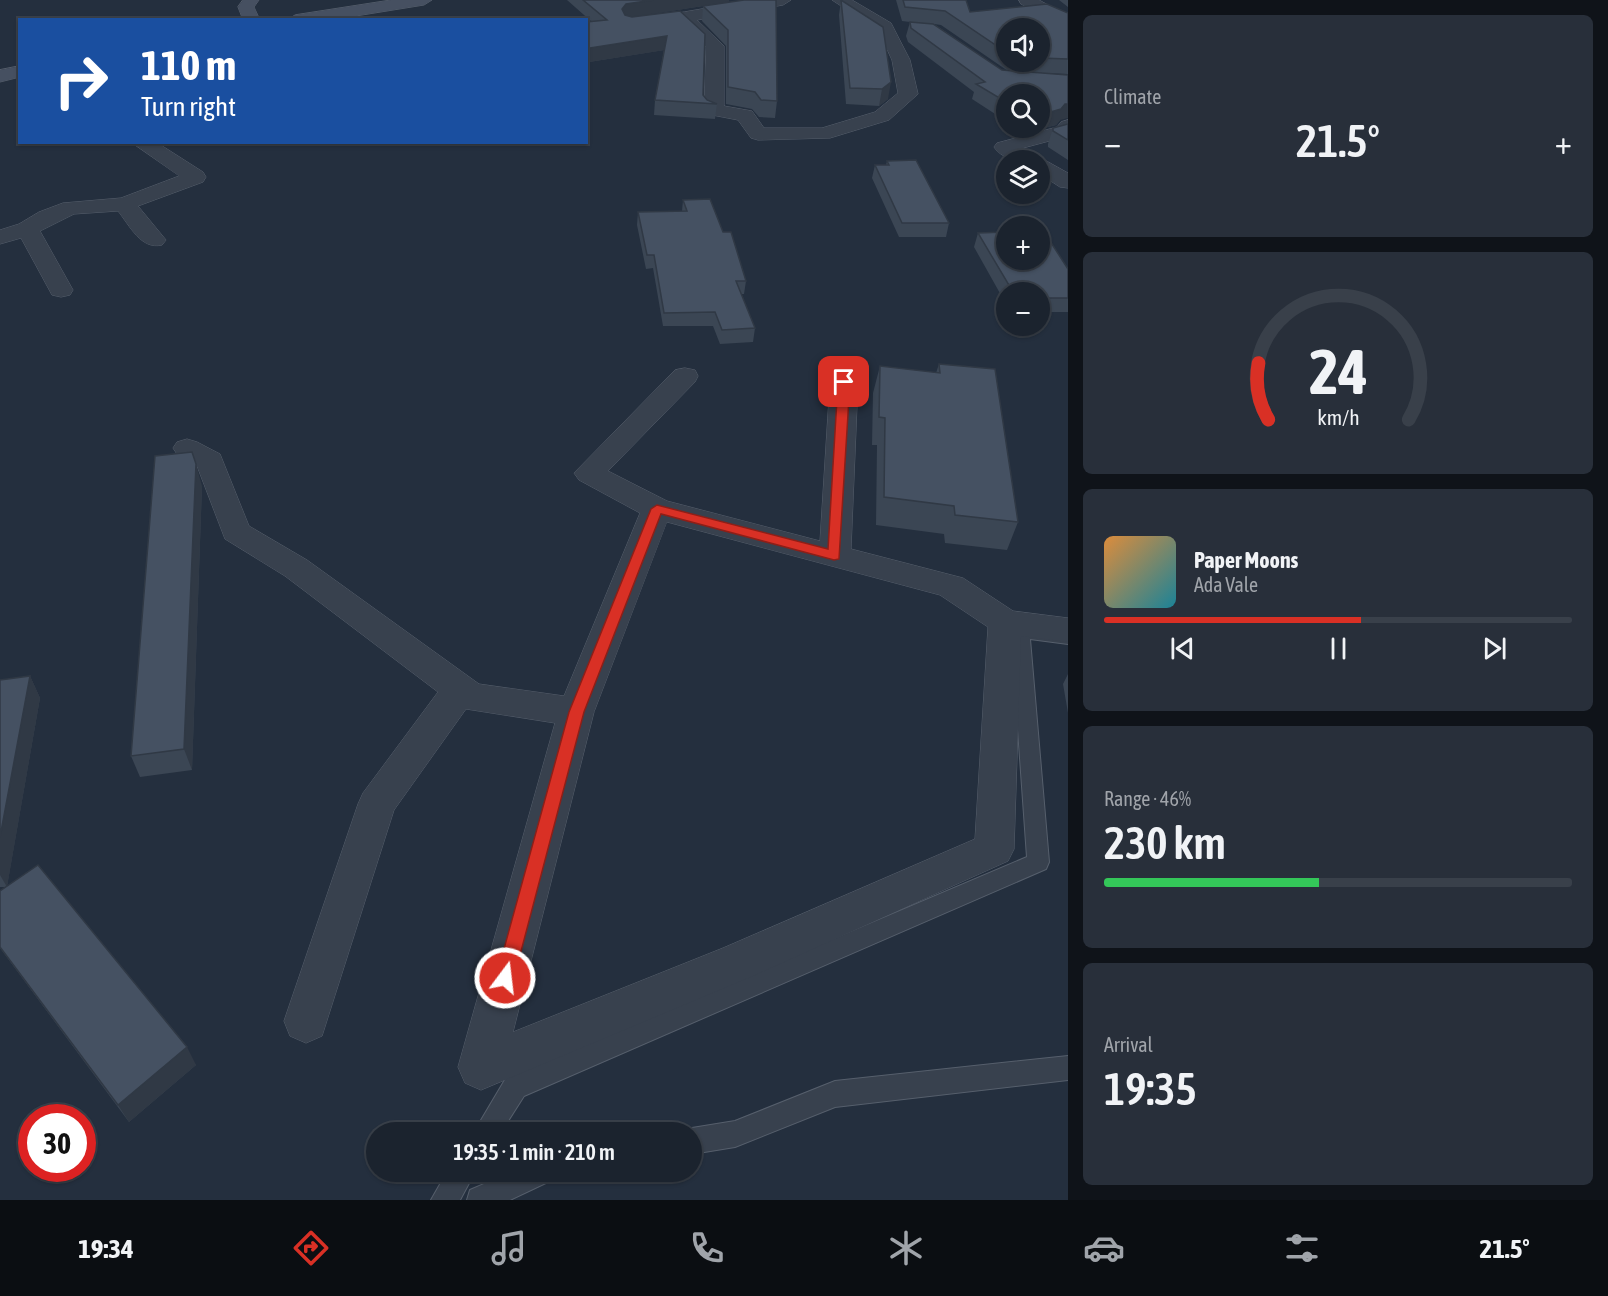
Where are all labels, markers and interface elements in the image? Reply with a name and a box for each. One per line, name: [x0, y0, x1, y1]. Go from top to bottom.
map controls: [996, 18, 1050, 336]
button: sound: [996, 18, 1050, 72]
text: 110 m: [141, 41, 236, 89]
icon: right: [42, 42, 120, 120]
button: search: [996, 84, 1050, 138]
text: Climate: [1104, 85, 1161, 108]
text: Turn right: [141, 91, 236, 122]
text: 21.5°: [1296, 115, 1380, 167]
text: −: [1104, 123, 1121, 161]
text: +: [1555, 123, 1572, 161]
button: layers: [996, 150, 1050, 204]
button: +: [996, 216, 1050, 270]
button: −: [996, 282, 1050, 336]
text: 24: [1309, 336, 1367, 407]
pin: [818, 356, 869, 407]
icon: arrive: [827, 365, 860, 398]
text: km/h: [1317, 405, 1359, 430]
text: Paper Moons: [1194, 547, 1298, 573]
text: Ada Vale: [1194, 573, 1258, 596]
icon: previous: [1166, 632, 1199, 665]
icon: pause: [1322, 632, 1355, 665]
icon: next: [1478, 632, 1511, 665]
text: Range · 46%: [1104, 787, 1191, 810]
text: 230 km: [1104, 817, 1226, 869]
position arrow: [473, 946, 537, 1010]
text: Arrival: [1104, 1033, 1153, 1056]
text: 19:35: [1104, 1063, 1197, 1115]
speed limit sign: 30: [18, 1104, 96, 1182]
text: 19:35 · 1 min · 210 m: [453, 1139, 615, 1165]
icon: directions: [290, 1227, 332, 1269]
icon: music: [488, 1227, 530, 1269]
icon: phone: [686, 1227, 728, 1269]
icon: climate: [885, 1227, 927, 1269]
icon: car: [1083, 1227, 1125, 1269]
icon: filters: [1281, 1227, 1323, 1269]
text: 19:34: [78, 1233, 134, 1264]
text: 21.5°: [1479, 1233, 1530, 1264]

